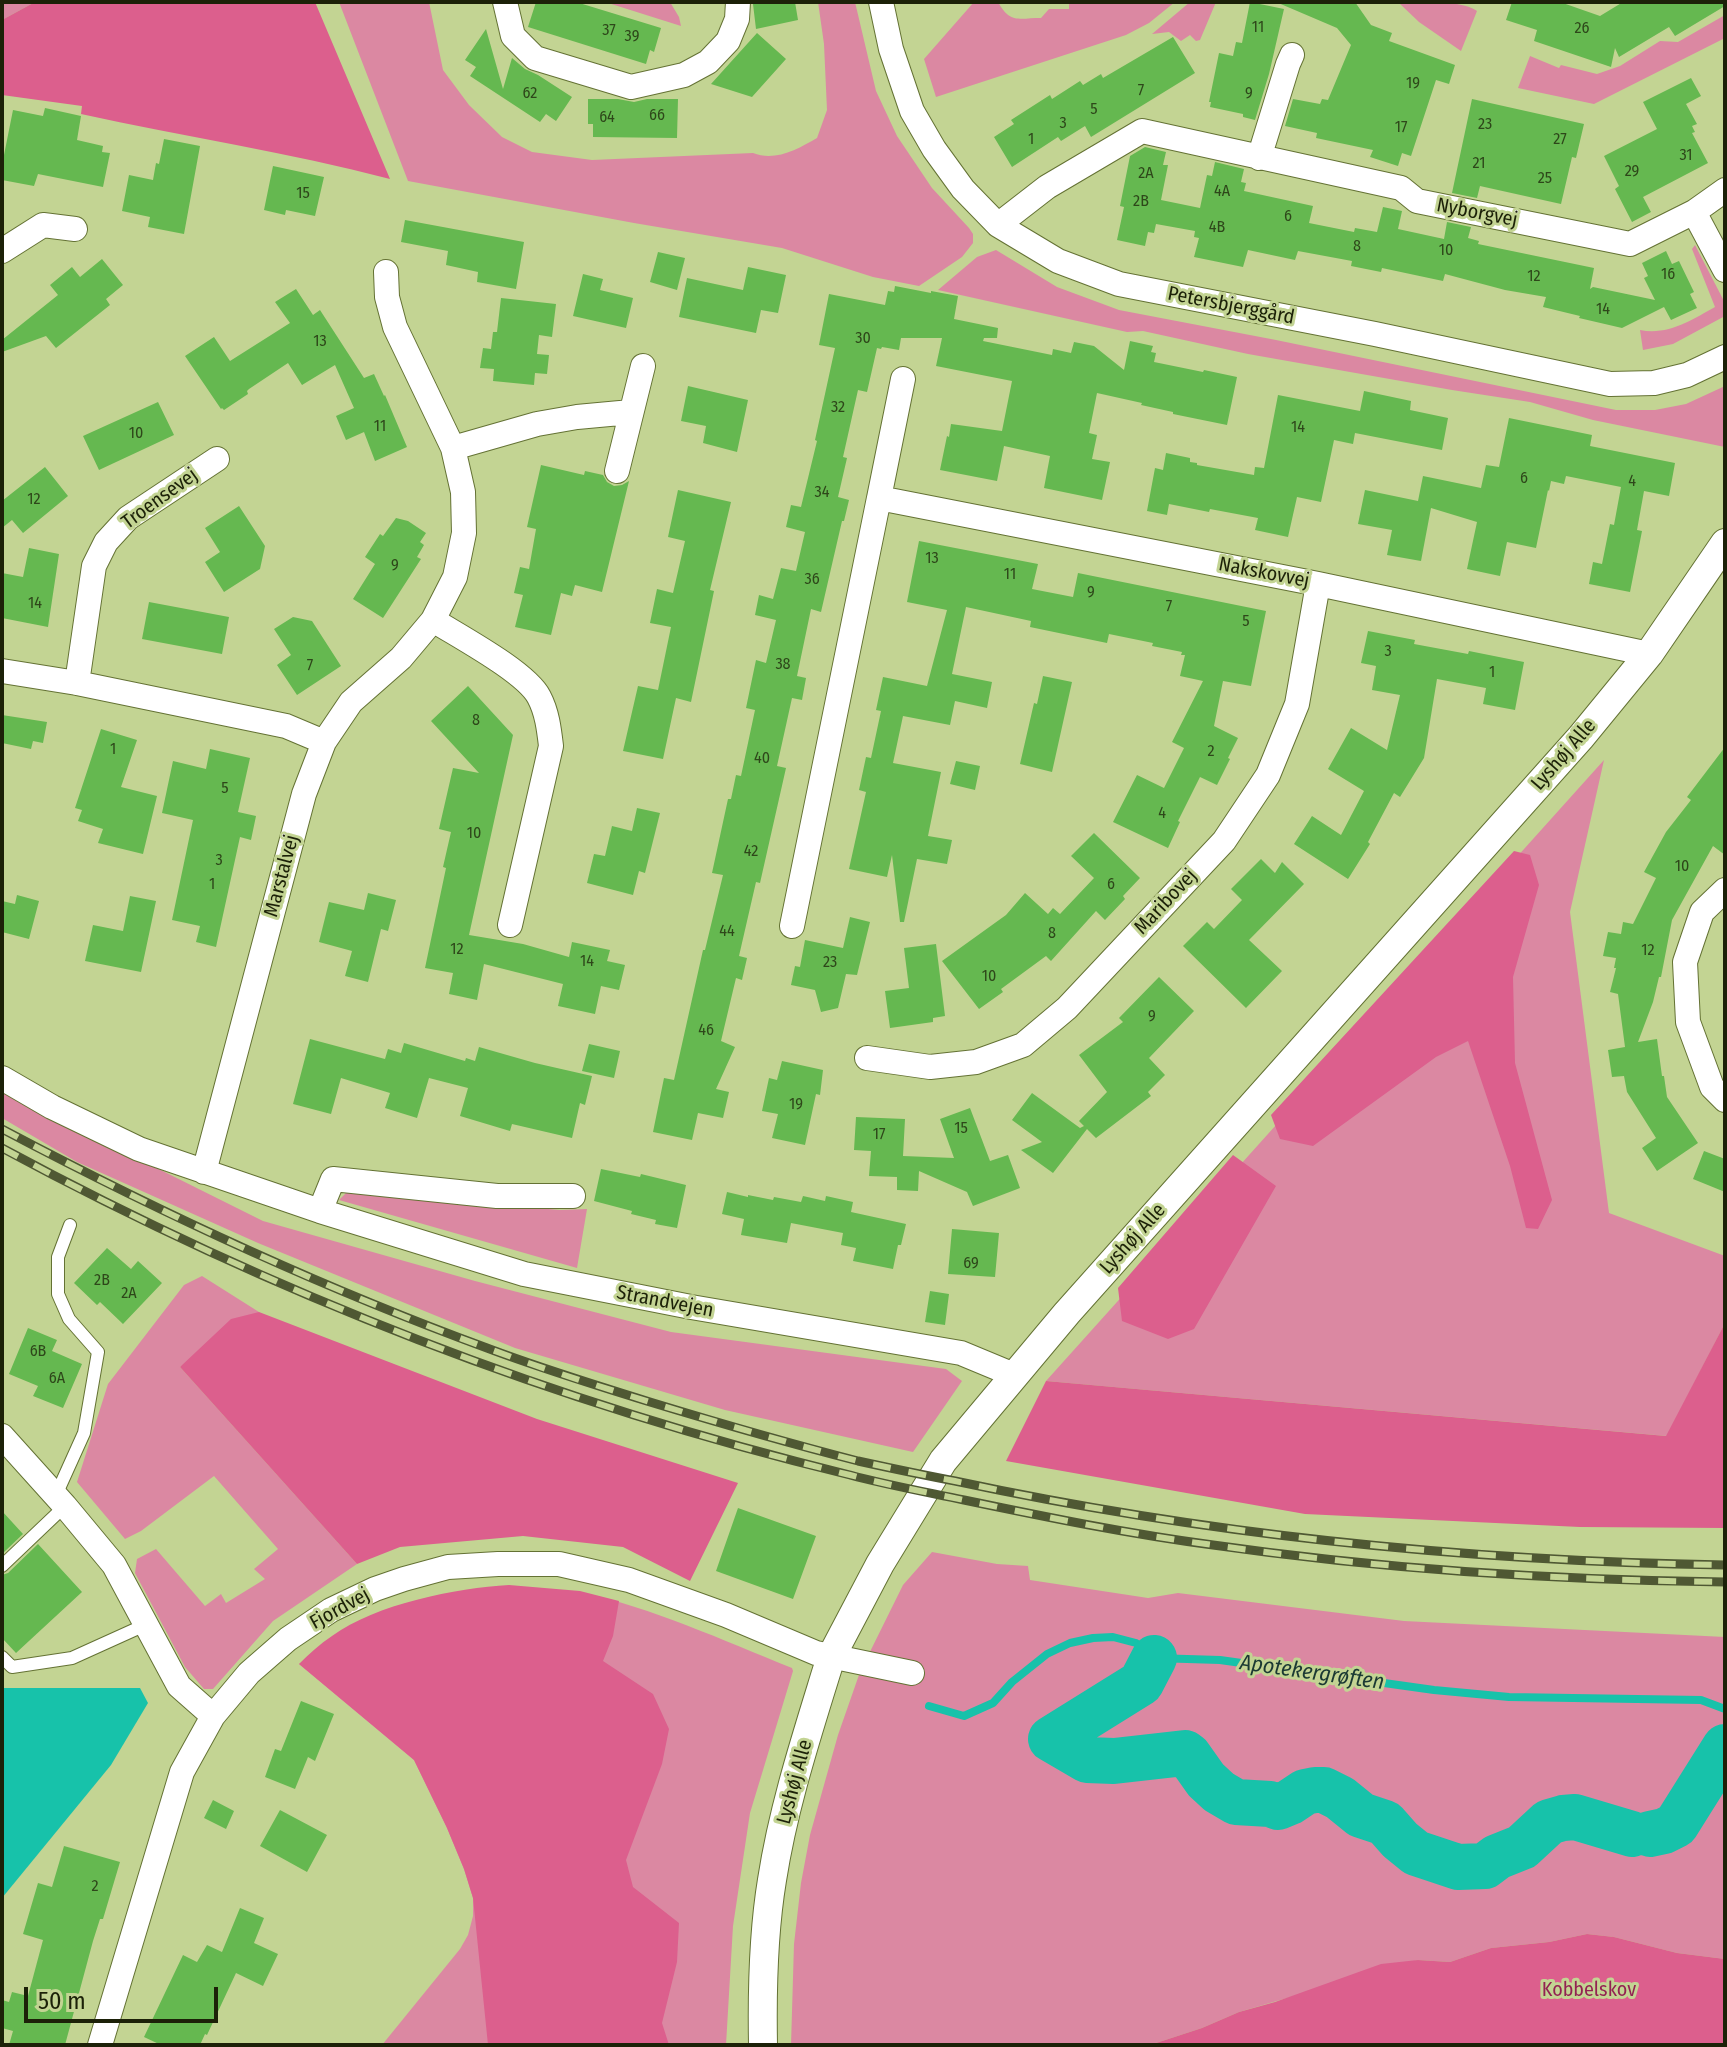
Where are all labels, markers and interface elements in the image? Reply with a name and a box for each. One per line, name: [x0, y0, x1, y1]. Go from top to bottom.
house number: 11: [1252, 18, 1264, 38]
house number: 26: [1575, 19, 1589, 39]
house number: 37: [602, 21, 616, 41]
house number: 39: [625, 27, 639, 47]
house number: 19: [1406, 74, 1420, 94]
house number: 7: [1138, 81, 1144, 101]
house number: 62: [523, 84, 537, 104]
house number: 9: [1245, 84, 1253, 104]
house number: 5: [1090, 100, 1098, 120]
house number: 66: [649, 106, 665, 126]
house number: 64: [599, 108, 615, 128]
house number: 3: [1059, 114, 1067, 134]
house number: 23: [1478, 115, 1492, 135]
house number: 17: [1395, 118, 1407, 138]
house number: 1: [1028, 130, 1034, 150]
house number: 27: [1553, 130, 1567, 150]
house number: 31: [1679, 146, 1693, 166]
house number: 21: [1473, 154, 1485, 174]
house number: 29: [1625, 162, 1639, 182]
house number: 2A: [1138, 164, 1154, 184]
house number: 25: [1538, 169, 1552, 189]
house number: 4A: [1214, 182, 1230, 202]
house number: 15: [296, 184, 310, 204]
house number: 2B: [1133, 192, 1149, 212]
street label: Nyborgvej: [1434, 193, 1520, 233]
house number: 6: [1284, 207, 1292, 227]
house number: 4B: [1209, 218, 1225, 238]
house number: 8: [1353, 237, 1361, 257]
house number: 10: [1439, 241, 1453, 261]
house number: 16: [1661, 265, 1675, 285]
house number: 12: [1527, 267, 1541, 287]
street label: Petersbjerggård: [1166, 282, 1296, 330]
house number: 14: [1596, 300, 1610, 320]
house number: 30: [855, 329, 871, 349]
house number: 13: [313, 332, 327, 352]
house number: 32: [831, 398, 845, 418]
house number: 11: [374, 417, 386, 437]
house number: 14: [1291, 418, 1305, 438]
house number: 10: [129, 424, 143, 444]
street label: Troensevej: [117, 463, 203, 535]
house number: 6: [1520, 469, 1528, 489]
house number: 4: [1628, 472, 1636, 492]
house number: 34: [815, 483, 829, 503]
house number: 12: [27, 490, 41, 510]
house number: 13: [925, 549, 939, 569]
street label: Nakskovvej: [1217, 552, 1311, 594]
house number: 9: [391, 556, 399, 576]
house number: 11: [1004, 565, 1016, 585]
house number: 36: [804, 570, 820, 590]
house number: 9: [1087, 583, 1095, 603]
house number: 14: [28, 594, 42, 614]
house number: 7: [1166, 597, 1172, 617]
house number: 5: [1242, 612, 1250, 632]
house number: 3: [1384, 642, 1392, 662]
house number: 38: [775, 655, 791, 675]
house number: 7: [307, 656, 313, 676]
house number: 1: [1489, 663, 1495, 683]
house number: 8: [472, 711, 480, 731]
street label: Lyshøj Alle: [1527, 714, 1601, 796]
house number: 1: [110, 740, 116, 760]
house number: 2: [1207, 742, 1215, 762]
house number: 40: [754, 749, 770, 769]
house number: 5: [221, 779, 229, 799]
house number: 4: [1158, 804, 1166, 824]
house number: 10: [467, 824, 481, 844]
street label: Marstalvej: [260, 832, 304, 920]
house number: 42: [744, 842, 758, 862]
house number: 3: [215, 851, 223, 871]
house number: 10: [1675, 857, 1689, 877]
street label: Maribovej: [1130, 864, 1202, 940]
house number: 1: [209, 875, 215, 895]
house number: 6: [1107, 875, 1115, 895]
house number: 44: [719, 922, 735, 942]
house number: 8: [1048, 924, 1056, 944]
house number: 12: [450, 940, 464, 960]
house number: 12: [1641, 941, 1655, 961]
house number: 14: [580, 952, 594, 972]
house number: 23: [823, 953, 837, 973]
house number: 10: [982, 967, 996, 987]
house number: 9: [1148, 1007, 1156, 1027]
house number: 46: [698, 1021, 714, 1041]
house number: 19: [789, 1095, 803, 1115]
house number: 15: [954, 1119, 968, 1139]
house number: 17: [873, 1125, 885, 1145]
street label: Lyshøj Alle: [1095, 1199, 1171, 1279]
house number: 69: [963, 1254, 979, 1274]
house number: 2B: [94, 1271, 110, 1291]
street label: Strandvejen: [615, 1281, 715, 1323]
house number: 2A: [121, 1284, 137, 1304]
house number: 6B: [30, 1342, 46, 1362]
house number: 6A: [49, 1369, 65, 1389]
street label: Fjordvej: [306, 1583, 374, 1635]
water label: Apotekergrøften: [1238, 1650, 1386, 1696]
street label: Lyshøj Alle: [772, 1737, 818, 1827]
house number: 2: [91, 1877, 99, 1897]
scale bar: [28, 1971, 222, 2021]
park label: Kobbelskov: [1542, 1978, 1636, 2002]
text: 50 m: [38, 1987, 86, 2015]

